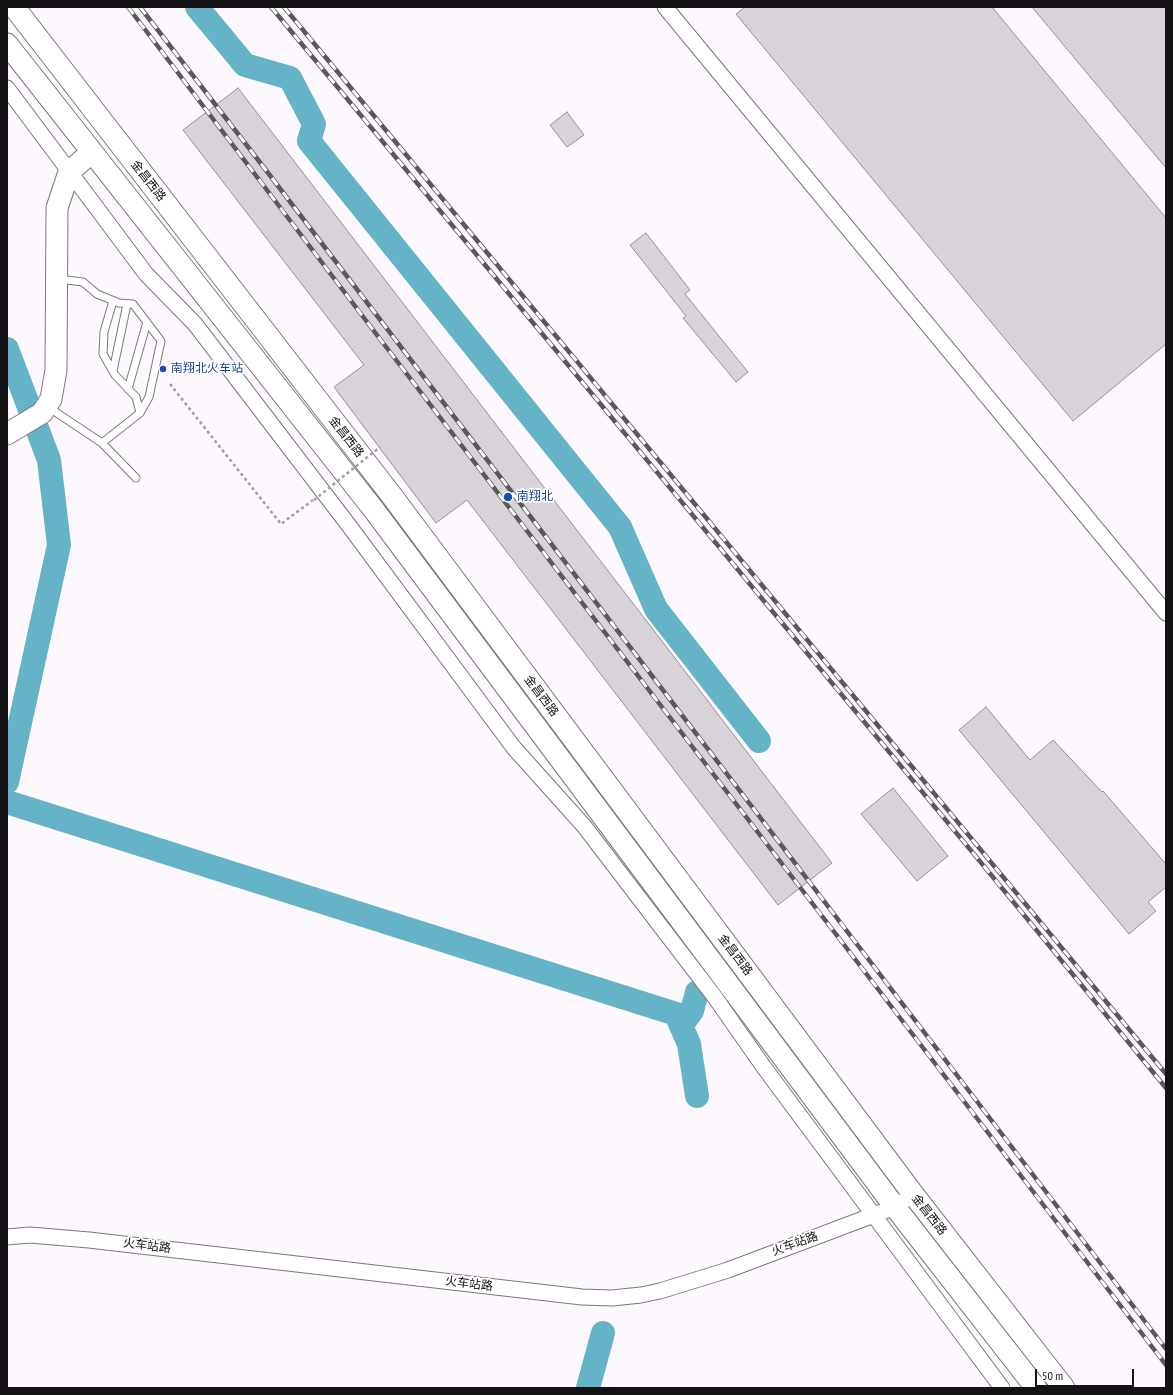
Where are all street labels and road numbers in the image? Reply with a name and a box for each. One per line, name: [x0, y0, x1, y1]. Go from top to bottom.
street label: 金昌西路: [128, 158, 168, 204]
street label: 金昌西路: [326, 414, 366, 460]
street label: 金昌西路: [521, 672, 561, 720]
street label: 金昌西路: [715, 931, 755, 979]
street label: 金昌西路: [909, 1192, 949, 1238]
street label: 火车站路: [770, 1229, 820, 1259]
street label: 火车站路: [122, 1236, 172, 1256]
street label: 火车站路: [444, 1274, 494, 1294]

